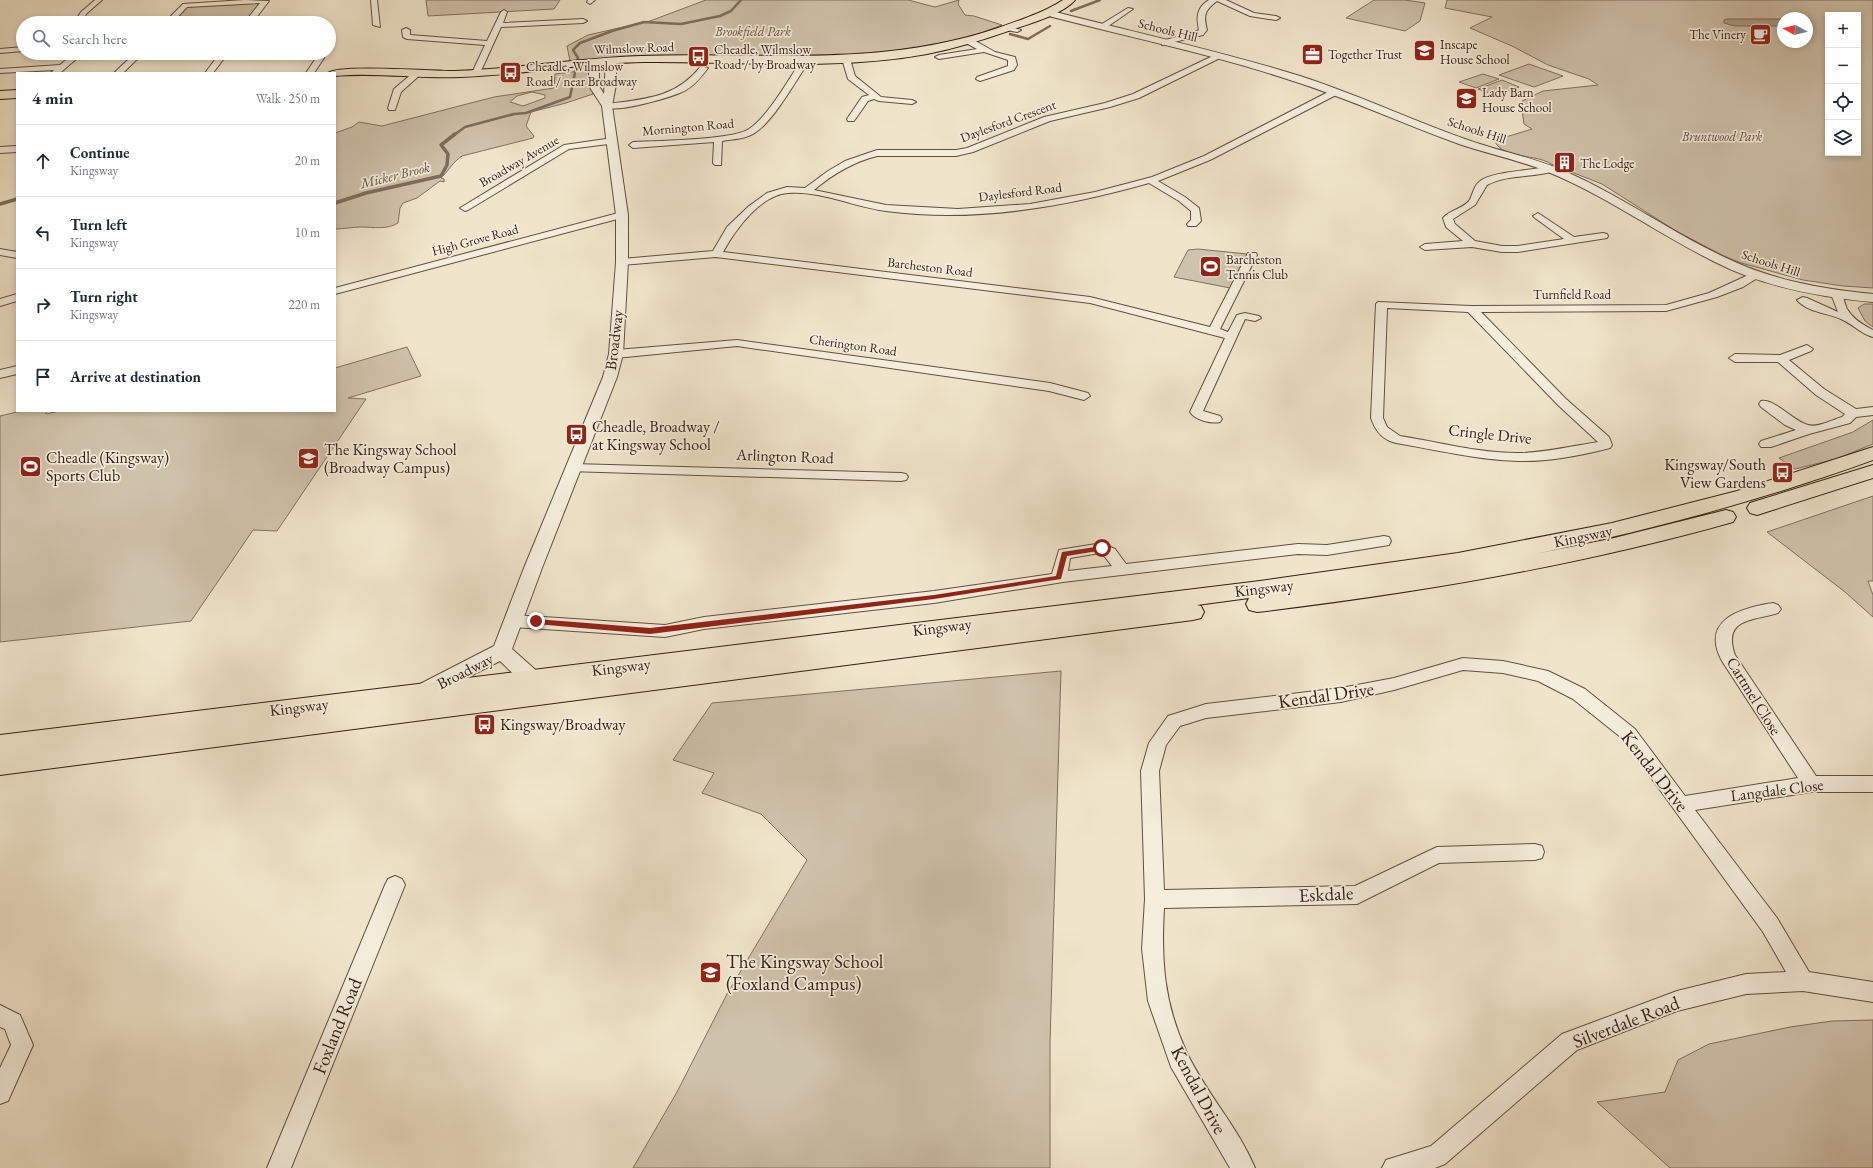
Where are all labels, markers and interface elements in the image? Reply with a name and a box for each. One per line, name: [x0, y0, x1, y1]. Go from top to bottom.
north arrow: [1777, 12, 1813, 48]
map controls: [1825, 12, 1861, 156]
button: +: [1825, 12, 1861, 48]
street label: Schools Hill: [1137, 14, 1199, 46]
search box: [16, 16, 336, 60]
cafe icon: The Vinery: [1748, 21, 1774, 47]
park label: Brookfield Park: [714, 23, 791, 40]
place label: The Vinery: [1689, 26, 1746, 43]
icon: search: [30, 27, 52, 49]
text: Search here: [62, 29, 127, 48]
place label: Inscape House School: [1440, 36, 1510, 68]
street label: Wilmslow Road: [594, 38, 675, 58]
school or university icon: Inscape House School: [1412, 38, 1438, 64]
place label: Cheadle, Wilmslow Road / by Broadway: [714, 41, 816, 73]
office icon: Together Trust: [1299, 41, 1325, 67]
bus stop icon: Cheadle, Wilmslow Road / by Broadway: [686, 43, 712, 69]
place label: Together Trust: [1328, 46, 1402, 63]
button: −: [1825, 48, 1861, 84]
place label: Cheadle, Wilmslow Road / near Broadway: [526, 58, 637, 90]
bus stop icon: Cheadle, Wilmslow Road / near Broadway: [497, 60, 523, 86]
place label: Lady Barn House School: [1482, 84, 1552, 116]
button: locate: [1825, 84, 1861, 120]
school or university icon: Lady Barn House School: [1454, 86, 1480, 112]
text: 4 min: [32, 87, 73, 109]
text: Walk · 250 m: [256, 90, 320, 107]
street label: Daylesford Crescent: [958, 96, 1058, 146]
street label: Schools Hill: [1446, 113, 1508, 147]
street label: Mornington Road: [641, 114, 735, 139]
button: layers: [1825, 120, 1861, 156]
park label: Bruntwood Park: [1681, 128, 1762, 145]
street label: Broadway Avenue: [476, 131, 562, 191]
text: Continue: [70, 143, 130, 162]
icon: ahead: [32, 150, 54, 172]
building icon: The Lodge: [1551, 150, 1577, 176]
text: 20 m: [295, 152, 320, 169]
place label: The Lodge: [1580, 155, 1634, 172]
water label: Micker Brook: [357, 158, 432, 193]
text: Kingsway: [70, 162, 118, 179]
street label: Daylesford Road: [977, 178, 1063, 206]
text: Turn left: [70, 215, 127, 234]
street label: High Grove Road: [430, 220, 521, 260]
icon: left: [32, 222, 54, 244]
text: 10 m: [295, 224, 320, 241]
text: Kingsway: [70, 234, 118, 251]
street label: Schools Hill: [1740, 246, 1802, 280]
place label: Barcheston Tennis Club: [1226, 251, 1288, 283]
street label: Barcheston Road: [886, 253, 974, 281]
sports icon: Barcheston Tennis Club: [1198, 253, 1224, 279]
street label: Turnfield Road: [1533, 286, 1611, 303]
text: Turn right: [70, 287, 138, 306]
icon: right: [32, 294, 54, 316]
text: 220 m: [289, 296, 320, 313]
text: Kingsway: [70, 306, 118, 323]
street label: Broadway: [600, 308, 628, 371]
street label: Cherington Road: [808, 330, 898, 360]
icon: arrive: [32, 366, 54, 388]
text: Arrive at destination: [70, 367, 201, 386]
place label: Cheadle, Broadway / at Kingsway School: [592, 416, 720, 455]
street label: Cringle Drive: [1447, 419, 1533, 449]
bus stop icon: Cheadle, Broadway / at Kingsway School: [564, 422, 590, 448]
place label: The Kingsway School (Broadway Campus): [324, 439, 457, 478]
street label: Arlington Road: [735, 444, 835, 468]
school or university icon: The Kingsway School (Broadway Campus): [295, 445, 321, 471]
place label: Cheadle (Kingsway) Sports Club: [46, 447, 169, 486]
sports icon: Cheadle (Kingsway) Sports Club: [18, 453, 44, 479]
place label: Kingsway/South View Gardens: [1664, 454, 1766, 493]
bus stop icon: Kingsway/South View Gardens: [1769, 460, 1795, 486]
street label: Kingsway: [1552, 519, 1615, 552]
route start: [1093, 539, 1111, 557]
street label: Kingsway: [1233, 574, 1296, 602]
route end: [527, 612, 545, 630]
street label: Kingsway: [911, 613, 974, 641]
street label: Broadway: [433, 647, 498, 694]
street label: Kingsway: [590, 653, 653, 681]
street label: Cartmel Close: [1722, 653, 1786, 739]
street label: Kendal Drive: [1276, 676, 1376, 714]
street label: Kingsway: [268, 693, 331, 721]
bus stop icon: Kingsway/Broadway: [472, 711, 498, 737]
place label: Kingsway/Broadway: [500, 714, 627, 735]
street label: Kendal Drive: [1615, 725, 1695, 817]
street label: Langdale Close: [1729, 774, 1825, 806]
street label: Eskdale: [1298, 880, 1354, 908]
place label: The Kingsway School (Foxland Campus): [726, 949, 884, 996]
school or university icon: The Kingsway School (Foxland Campus): [698, 959, 724, 985]
street label: Foxland Road: [306, 974, 368, 1078]
street label: Silverdale Road: [1569, 990, 1683, 1054]
street label: Kendal Drive: [1165, 1042, 1233, 1138]

